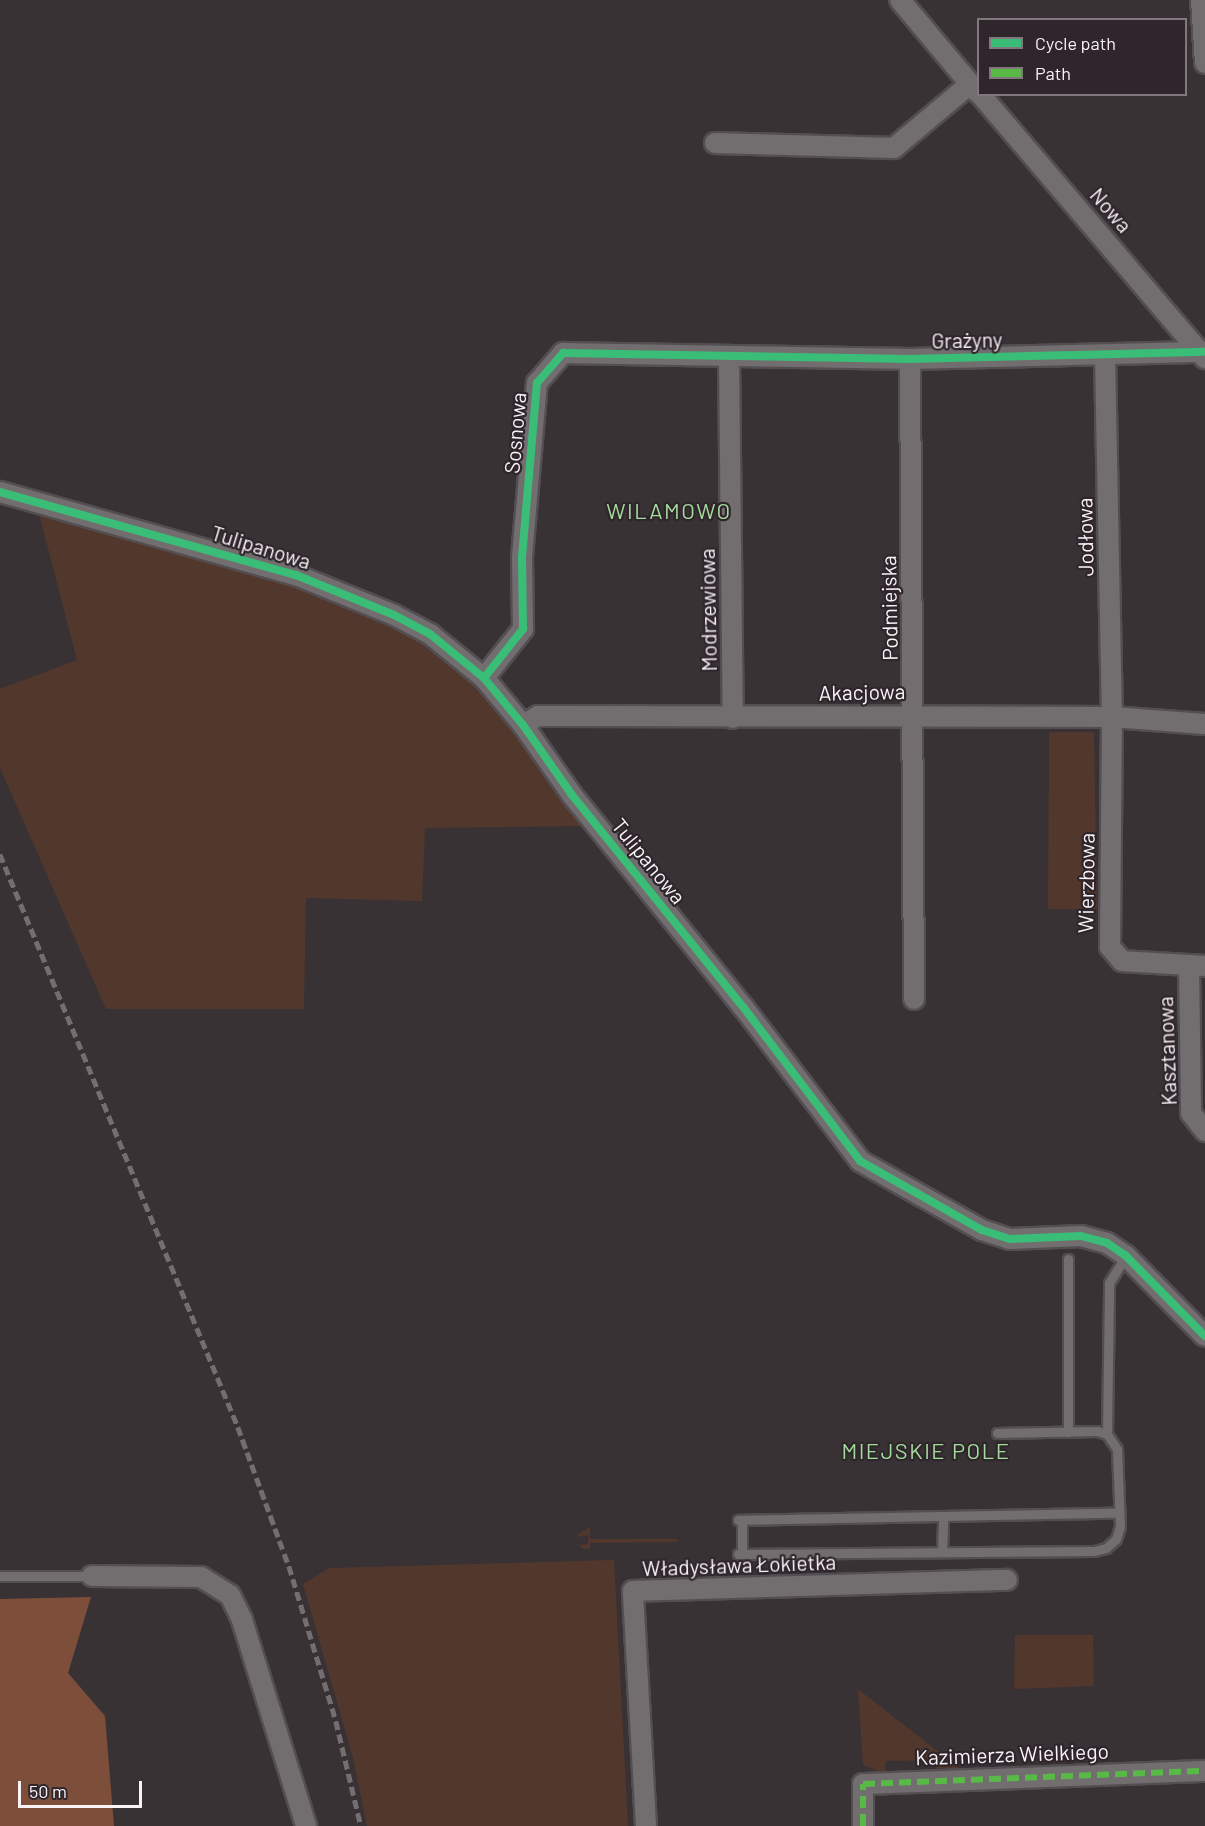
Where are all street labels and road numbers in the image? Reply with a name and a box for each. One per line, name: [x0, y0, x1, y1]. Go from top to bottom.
street label: Nowa: [1085, 183, 1137, 237]
street label: Grażyny: [931, 327, 1003, 353]
street label: Sosnowa: [499, 391, 531, 475]
street label: Jodłowa: [1072, 497, 1098, 577]
street label: Tulipanowa: [208, 520, 314, 574]
street label: Modrzewiowa: [694, 548, 722, 672]
street label: Podmiejska: [875, 555, 903, 661]
street label: Akacjowa: [819, 679, 905, 705]
street label: Tulipanowa: [607, 813, 691, 909]
street label: Wierzbowa: [1073, 833, 1099, 933]
street label: Kasztanowa: [1153, 996, 1181, 1106]
street label: Władysława Łokietka: [642, 1549, 836, 1581]
street label: Kazimierza Wielkiego: [915, 1738, 1109, 1770]

